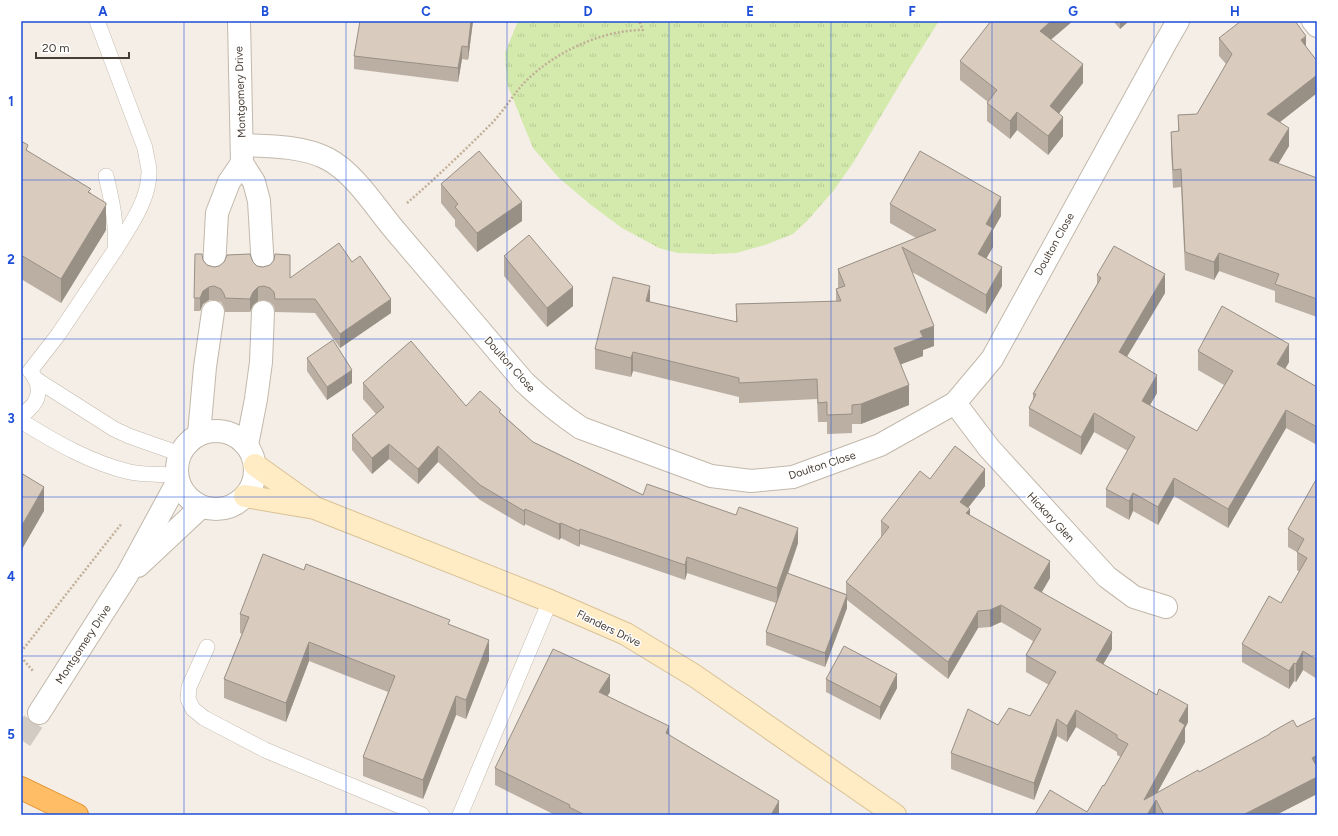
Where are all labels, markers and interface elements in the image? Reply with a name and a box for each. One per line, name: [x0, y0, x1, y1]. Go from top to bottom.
text: A: [98, 4, 108, 19]
text: B: [261, 4, 269, 19]
text: C: [421, 4, 431, 19]
text: D: [583, 4, 593, 19]
text: E: [746, 4, 754, 19]
text: F: [908, 4, 916, 19]
text: G: [1068, 4, 1078, 19]
text: H: [1230, 4, 1240, 19]
scale bar: [36, 34, 129, 60]
text: 20 m: [42, 41, 70, 55]
street label: Montgomery Drive: [232, 46, 249, 138]
text: 1: [8, 94, 14, 109]
street label: Doulton Close: [1032, 211, 1077, 278]
text: 2: [7, 252, 15, 267]
street label: Doulton Close: [481, 334, 538, 395]
text: 3: [7, 411, 15, 426]
street label: Doulton Close: [787, 449, 857, 482]
street label: Hickory Glen: [1024, 490, 1077, 545]
text: 4: [7, 569, 15, 584]
street label: Montgomery Drive: [53, 602, 114, 686]
street label: Flanders Drive: [575, 607, 643, 650]
text: 5: [7, 727, 15, 742]

